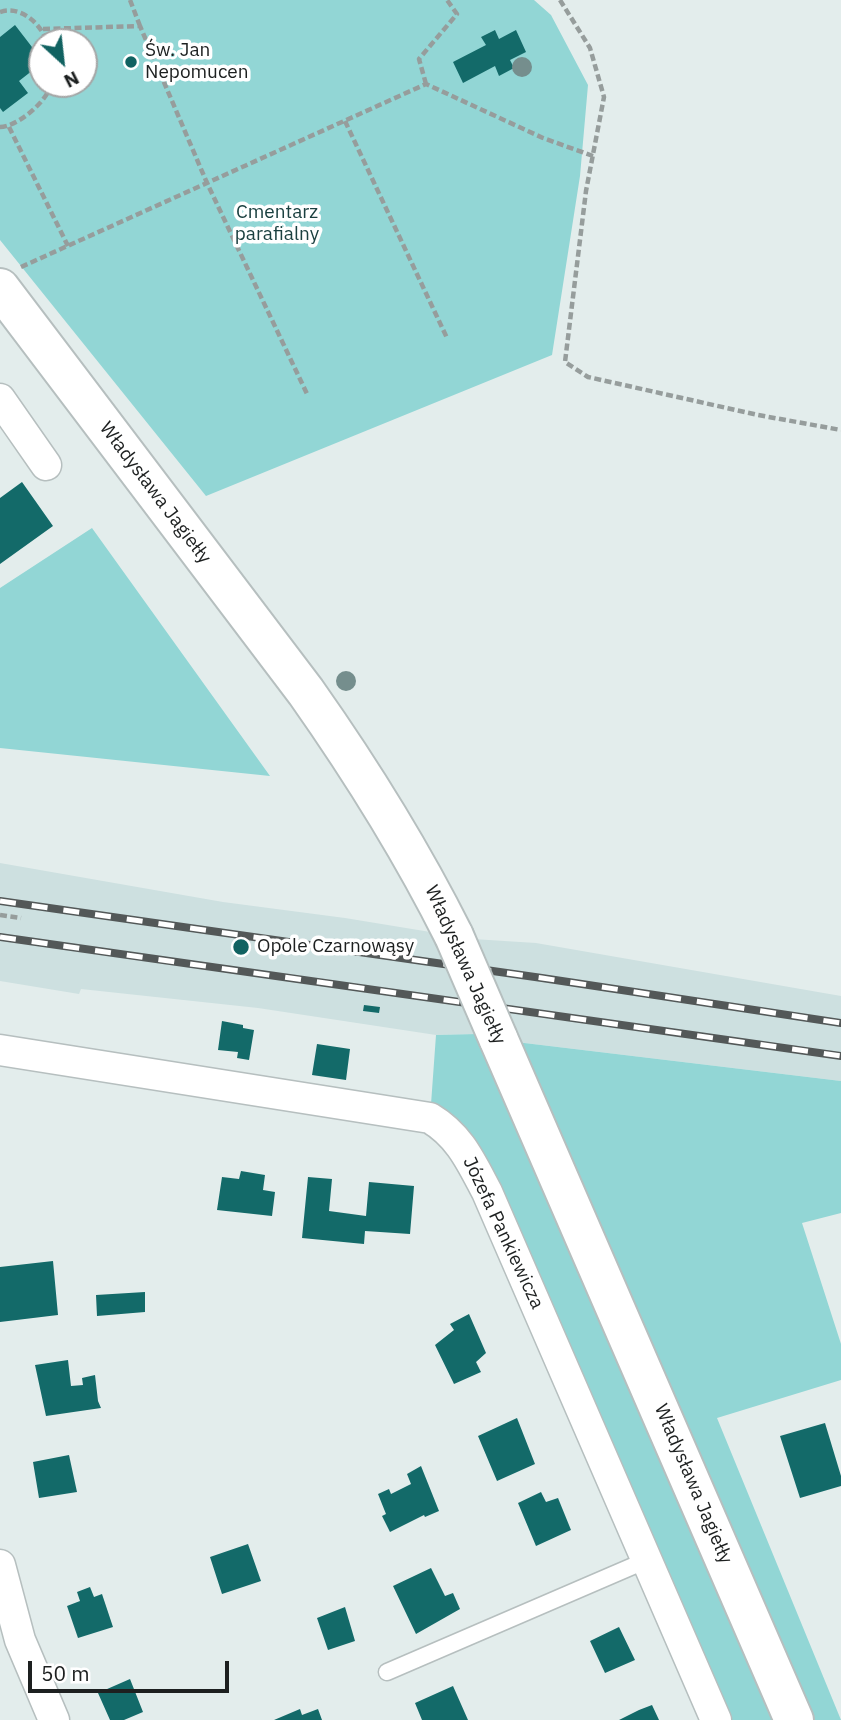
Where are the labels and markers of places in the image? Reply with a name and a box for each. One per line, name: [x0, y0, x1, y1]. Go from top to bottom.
place label: Św. Jan Nepomucen: [145, 40, 249, 84]
marker: Św. Jan Nepomucen: [123, 54, 139, 70]
place label: Opole Czarnowąsy: [257, 936, 414, 958]
marker: Opole Czarnowąsy: [231, 937, 251, 957]

